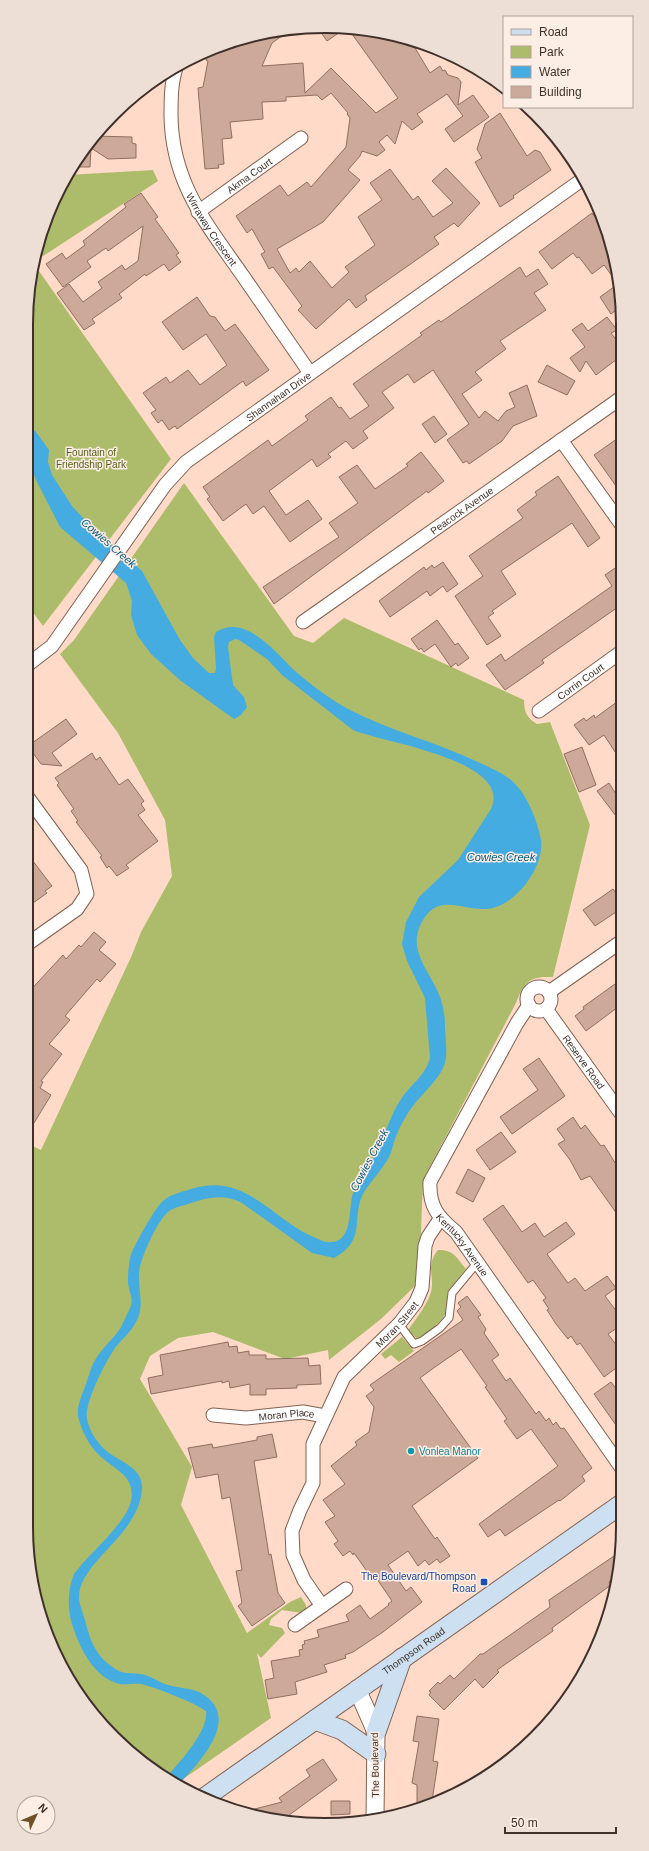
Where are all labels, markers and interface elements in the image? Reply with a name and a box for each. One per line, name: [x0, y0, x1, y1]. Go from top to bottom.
legend: [503, 16, 633, 108]
text: Road: [539, 25, 568, 39]
text: Park: [539, 45, 565, 59]
text: Water: [539, 65, 571, 79]
text: Building: [539, 85, 582, 99]
street label: Akma Court: [224, 155, 274, 195]
street label: Wirraway Crescent: [185, 191, 239, 268]
street label: Shannahan Drive: [244, 369, 313, 423]
park label: Fountain of Friendship Park: [56, 447, 127, 470]
street label: Peacock Avenue: [428, 484, 496, 536]
water label: Cowies Creek: [79, 516, 139, 570]
street label: Corrin Court: [555, 661, 606, 702]
water label: Cowies Creek: [467, 851, 536, 863]
street label: Reserve Road: [561, 1033, 607, 1091]
water label: Cowies Creek: [348, 1127, 391, 1193]
street label: Kentucky Avenue: [434, 1211, 491, 1279]
street label: Moran Street: [373, 1299, 420, 1349]
street label: Moran Place: [258, 1406, 316, 1422]
marker: Vonlea Manor: [406, 1446, 416, 1456]
place label: Vonlea Manor: [419, 1446, 481, 1457]
place label: The Boulevard/Thompson Road: [361, 1571, 476, 1594]
marker: The Boulevard/Thompson Road: [479, 1577, 489, 1587]
street label: Thompson Road: [380, 1625, 447, 1676]
street label: The Boulevard: [369, 1732, 381, 1798]
north arrow: [16, 1795, 56, 1835]
text: N: [36, 1801, 50, 1815]
scale bar: [505, 1809, 616, 1835]
text: 50 m: [511, 1816, 538, 1830]

